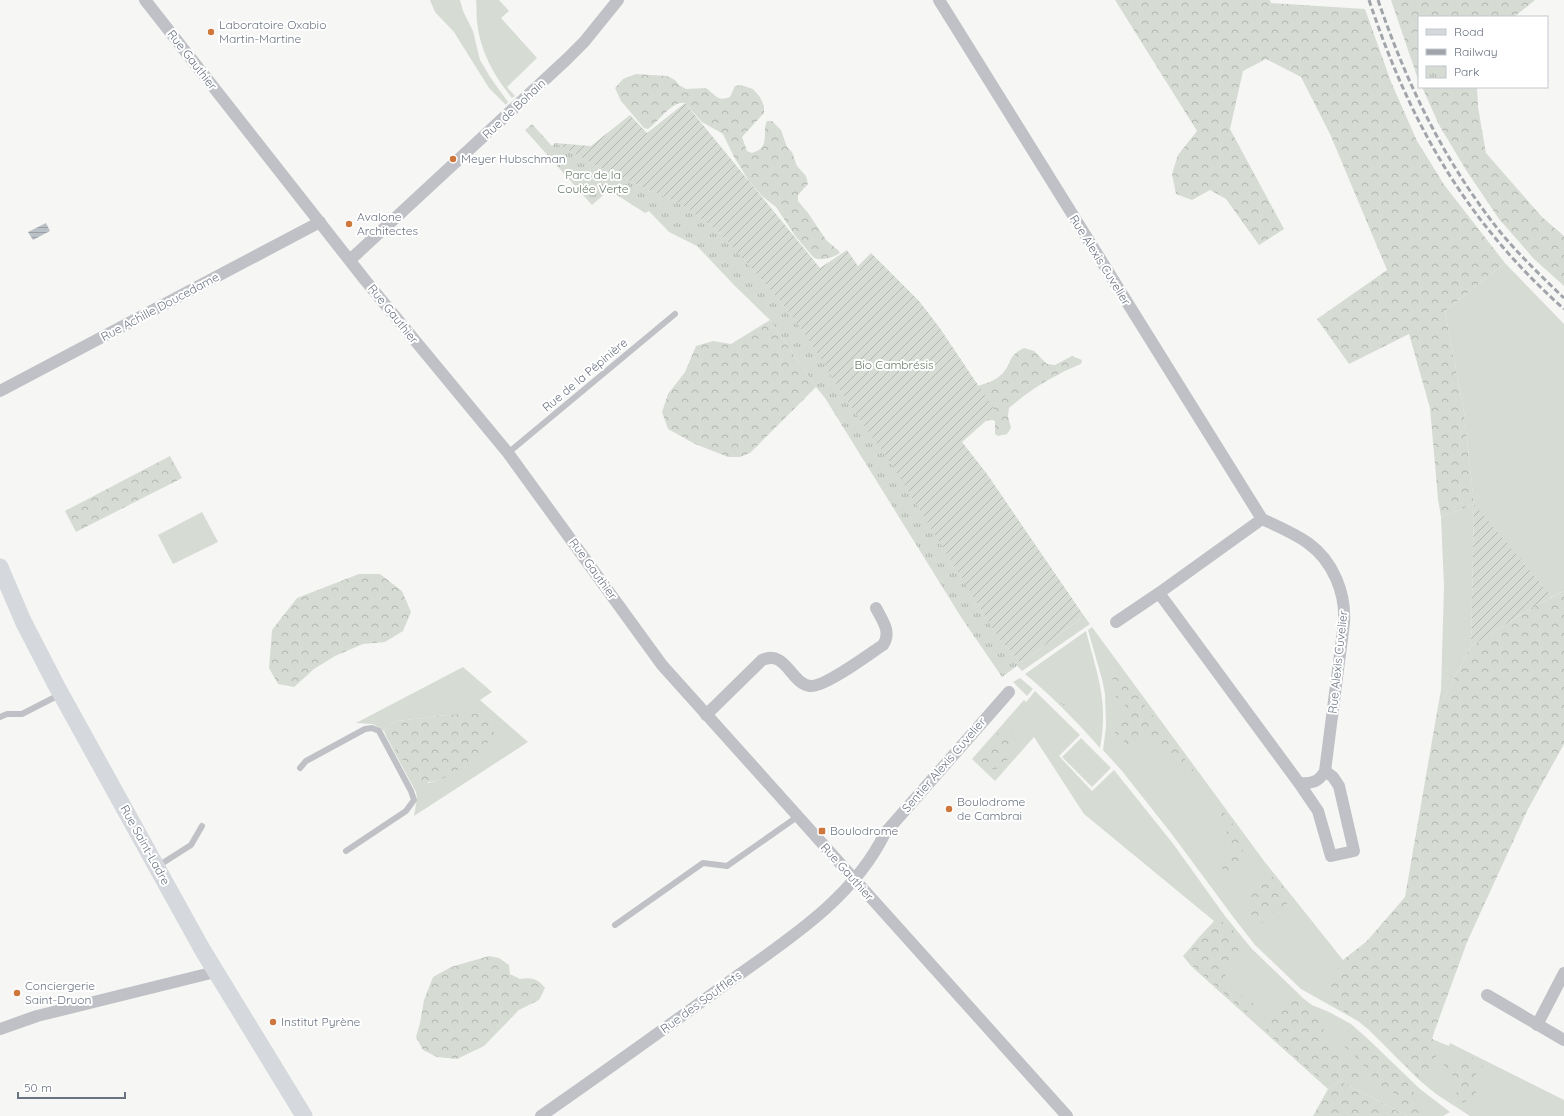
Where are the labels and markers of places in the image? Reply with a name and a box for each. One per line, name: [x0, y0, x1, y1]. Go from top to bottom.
place label: Laboratoire Oxabio Martin-Martine: [219, 17, 326, 46]
marker: Laboratoire Oxabio Martin-Martine: [206, 27, 216, 37]
place label: Meyer Hubschman: [461, 151, 566, 166]
marker: Meyer Hubschman: [448, 154, 458, 164]
place label: Avalone Architectes: [357, 209, 419, 238]
marker: Avalone Architectes: [344, 219, 354, 229]
place label: Boulodrome de Cambrai: [957, 794, 1026, 823]
marker: Boulodrome de Cambrai: [944, 804, 954, 814]
place label: Boulodrome: [830, 823, 899, 838]
marker: Boulodrome: [817, 826, 827, 836]
place label: Conciergerie Saint-Druon: [25, 978, 95, 1007]
marker: Conciergerie Saint-Druon: [12, 988, 22, 998]
place label: Institut Pyrène: [281, 1014, 361, 1029]
marker: Institut Pyrène: [268, 1017, 278, 1027]

